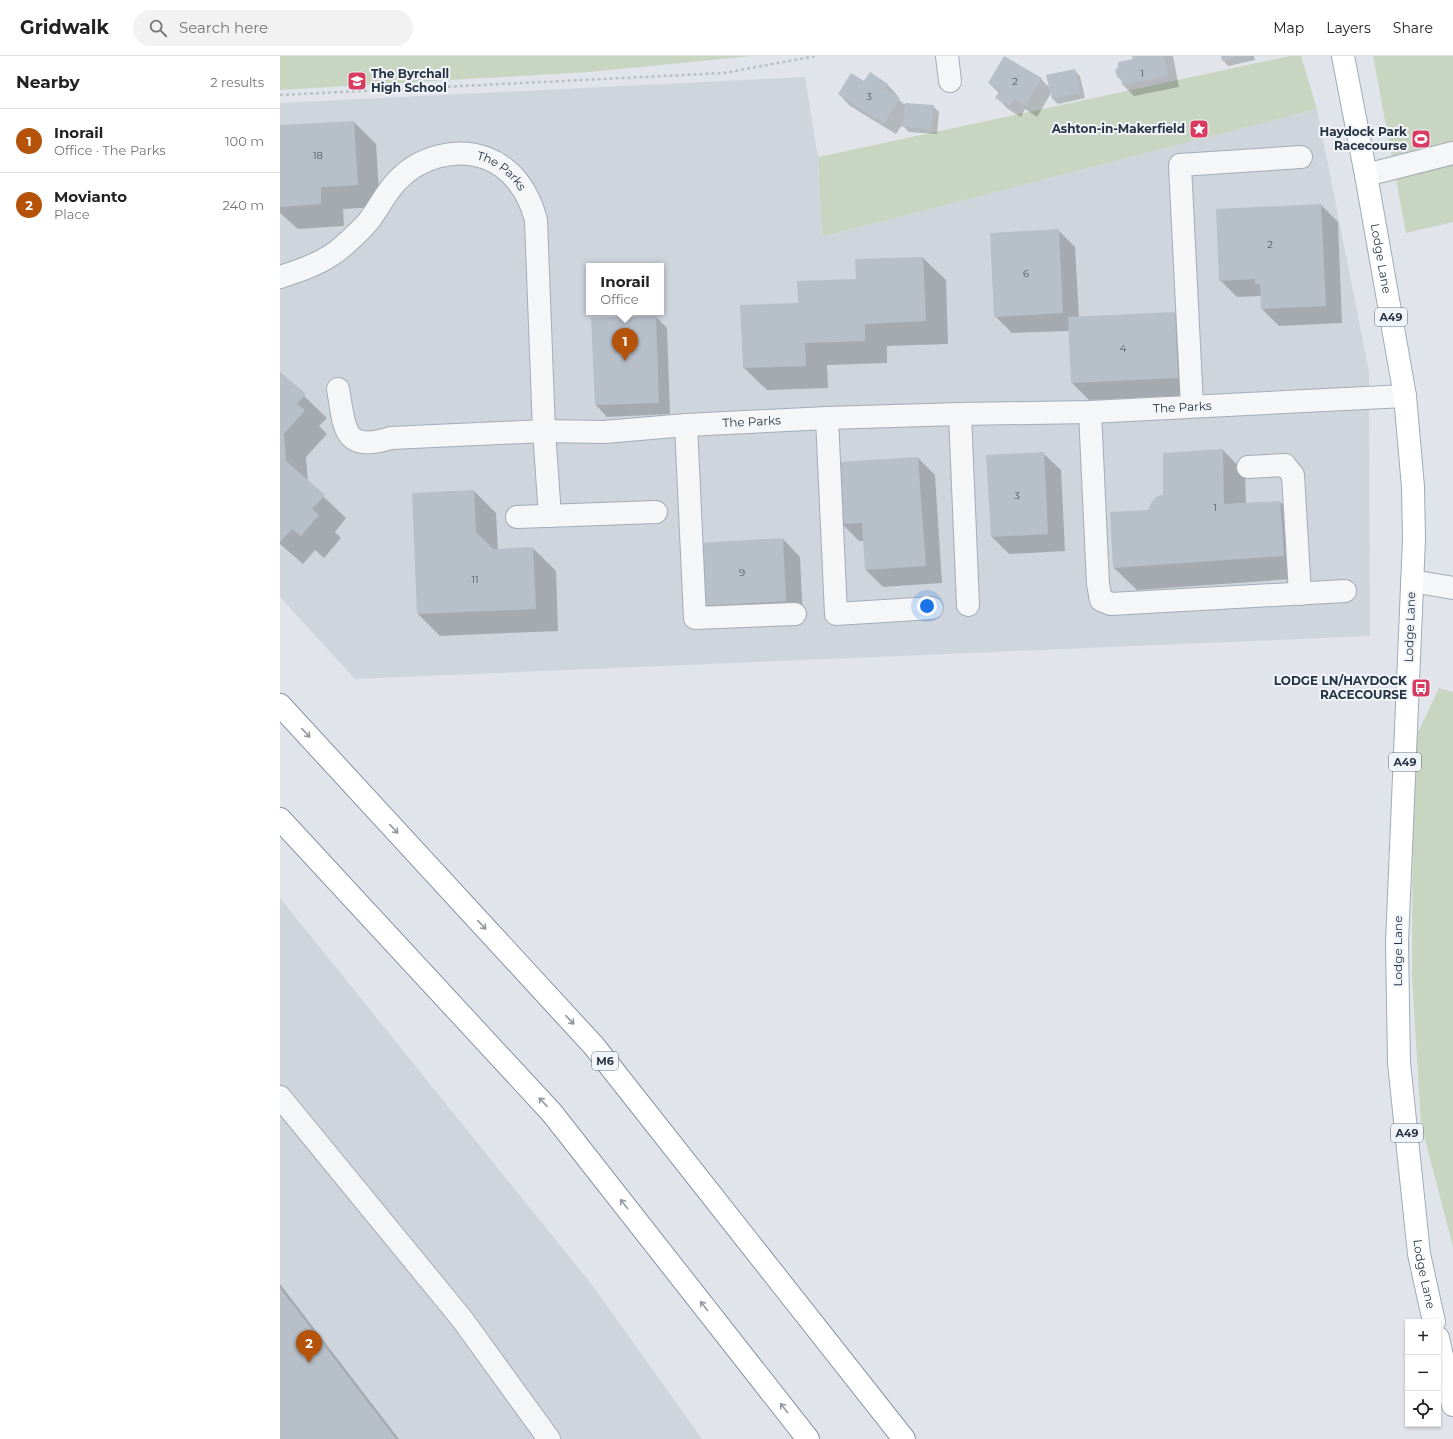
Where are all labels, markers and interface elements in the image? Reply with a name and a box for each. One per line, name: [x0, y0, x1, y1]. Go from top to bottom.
search box: [133, 10, 413, 46]
text: Gridwalk: [20, 16, 109, 39]
icon: search: [147, 17, 169, 39]
text: Search here: [179, 18, 268, 37]
text: Map: [1273, 19, 1304, 37]
text: Layers: [1326, 19, 1371, 37]
text: Share: [1393, 19, 1433, 37]
place label: The Byrchall High School: [371, 66, 449, 95]
house number: 1: [1140, 67, 1144, 80]
school or university icon: The Byrchall High School: [346, 70, 368, 92]
text: Nearby: [16, 72, 80, 92]
text: 2 results: [210, 74, 264, 90]
house number: 2: [1012, 75, 1018, 88]
house number: 3: [866, 90, 872, 103]
place icon: Ashton-in-Makerfield: [1188, 118, 1210, 140]
place label: Ashton-in-Makerfield: [1051, 121, 1185, 136]
text: Inorail: [54, 123, 103, 142]
place label: Haydock Park Racecourse: [1320, 124, 1407, 153]
sports icon: Haydock Park Racecourse: [1410, 128, 1432, 150]
text: 1: [26, 133, 32, 149]
text: 100 m: [225, 133, 264, 149]
text: Office · The Parks: [54, 142, 166, 158]
street label: The Parks: [475, 148, 530, 193]
house number: 18: [313, 149, 323, 162]
text: Movianto: [54, 187, 127, 206]
text: 2: [25, 197, 33, 213]
text: 240 m: [223, 197, 264, 213]
text: Place: [54, 206, 90, 222]
street label: Lodge Lane: [1368, 222, 1395, 295]
house number: 2: [1267, 238, 1273, 251]
popup: [586, 263, 664, 315]
house number: 6: [1023, 267, 1029, 280]
text: Inorail: [600, 272, 650, 291]
text: Office: [600, 291, 639, 307]
road number: A49: [1375, 308, 1407, 326]
pin: 1: [612, 328, 638, 361]
house number: 4: [1120, 342, 1127, 355]
street label: The Parks: [1153, 398, 1212, 416]
street label: The Parks: [722, 412, 781, 430]
house number: 3: [1014, 489, 1020, 502]
house number: 1: [1213, 501, 1217, 514]
house number: 9: [739, 566, 745, 579]
house number: 11: [471, 573, 479, 586]
street label: Lodge Lane: [1401, 591, 1418, 663]
your location: [917, 596, 937, 616]
place label: LODGE LN/HAYDOCK RACECOURSE: [1274, 673, 1408, 702]
bus stop icon: LODGE LN/HAYDOCK RACECOURSE: [1410, 677, 1432, 699]
one-way arrow: [302, 728, 311, 738]
road number: A49: [1389, 753, 1421, 771]
one-way arrow: [390, 824, 399, 834]
street label: Lodge Lane: [1390, 916, 1405, 986]
one-way arrow: [478, 920, 487, 930]
one-way arrow: [566, 1015, 575, 1026]
road number: M6: [592, 1052, 618, 1070]
one-way arrow: [538, 1097, 547, 1107]
road number: A49: [1391, 1124, 1423, 1142]
one-way arrow: [619, 1198, 628, 1209]
street label: Lodge Lane: [1410, 1238, 1439, 1310]
one-way arrow: [700, 1301, 708, 1312]
map controls: [1405, 1319, 1441, 1427]
button: +: [1405, 1319, 1441, 1355]
pin: 2: [296, 1330, 322, 1363]
button: −: [1405, 1355, 1441, 1391]
button: locate: [1405, 1391, 1441, 1427]
one-way arrow: [780, 1403, 788, 1414]

